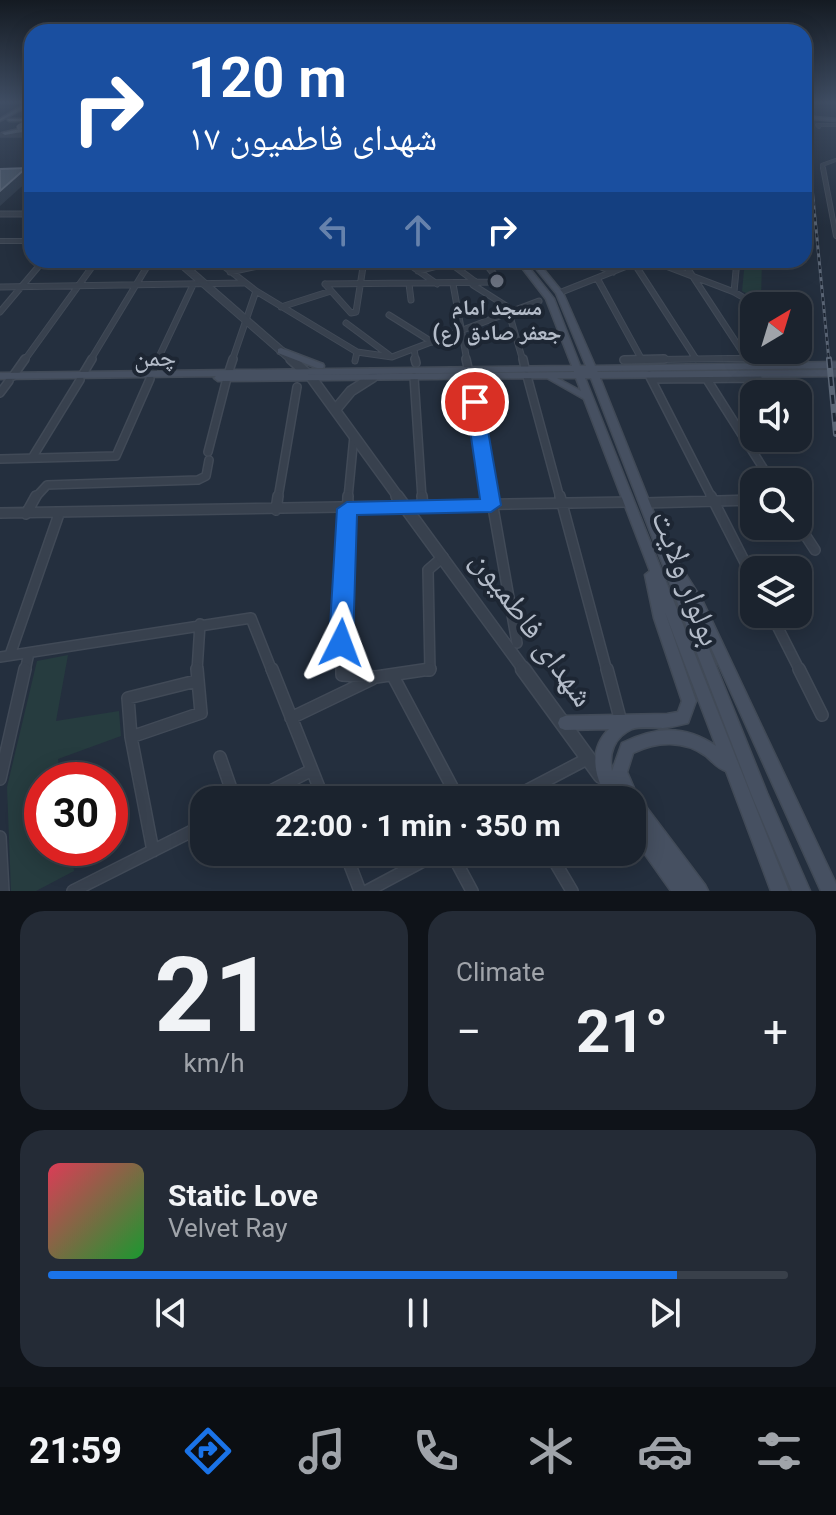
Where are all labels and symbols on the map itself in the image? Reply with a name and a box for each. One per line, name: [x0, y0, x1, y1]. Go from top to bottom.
marker: مسجد امام جعفر صادق (ع): [488, 272, 506, 290]
north arrow: [740, 292, 812, 364]
place label: مسجد امام جعفر صادق (ع): [432, 295, 562, 347]
street label: چمن: [133, 342, 177, 373]
pin: [441, 368, 509, 436]
street label: بولوار ولایت: [644, 505, 730, 651]
street label: شهدای فاطمیون: [463, 542, 603, 714]
position arrow: [299, 601, 383, 685]
speed limit sign: 30: [24, 762, 128, 866]

